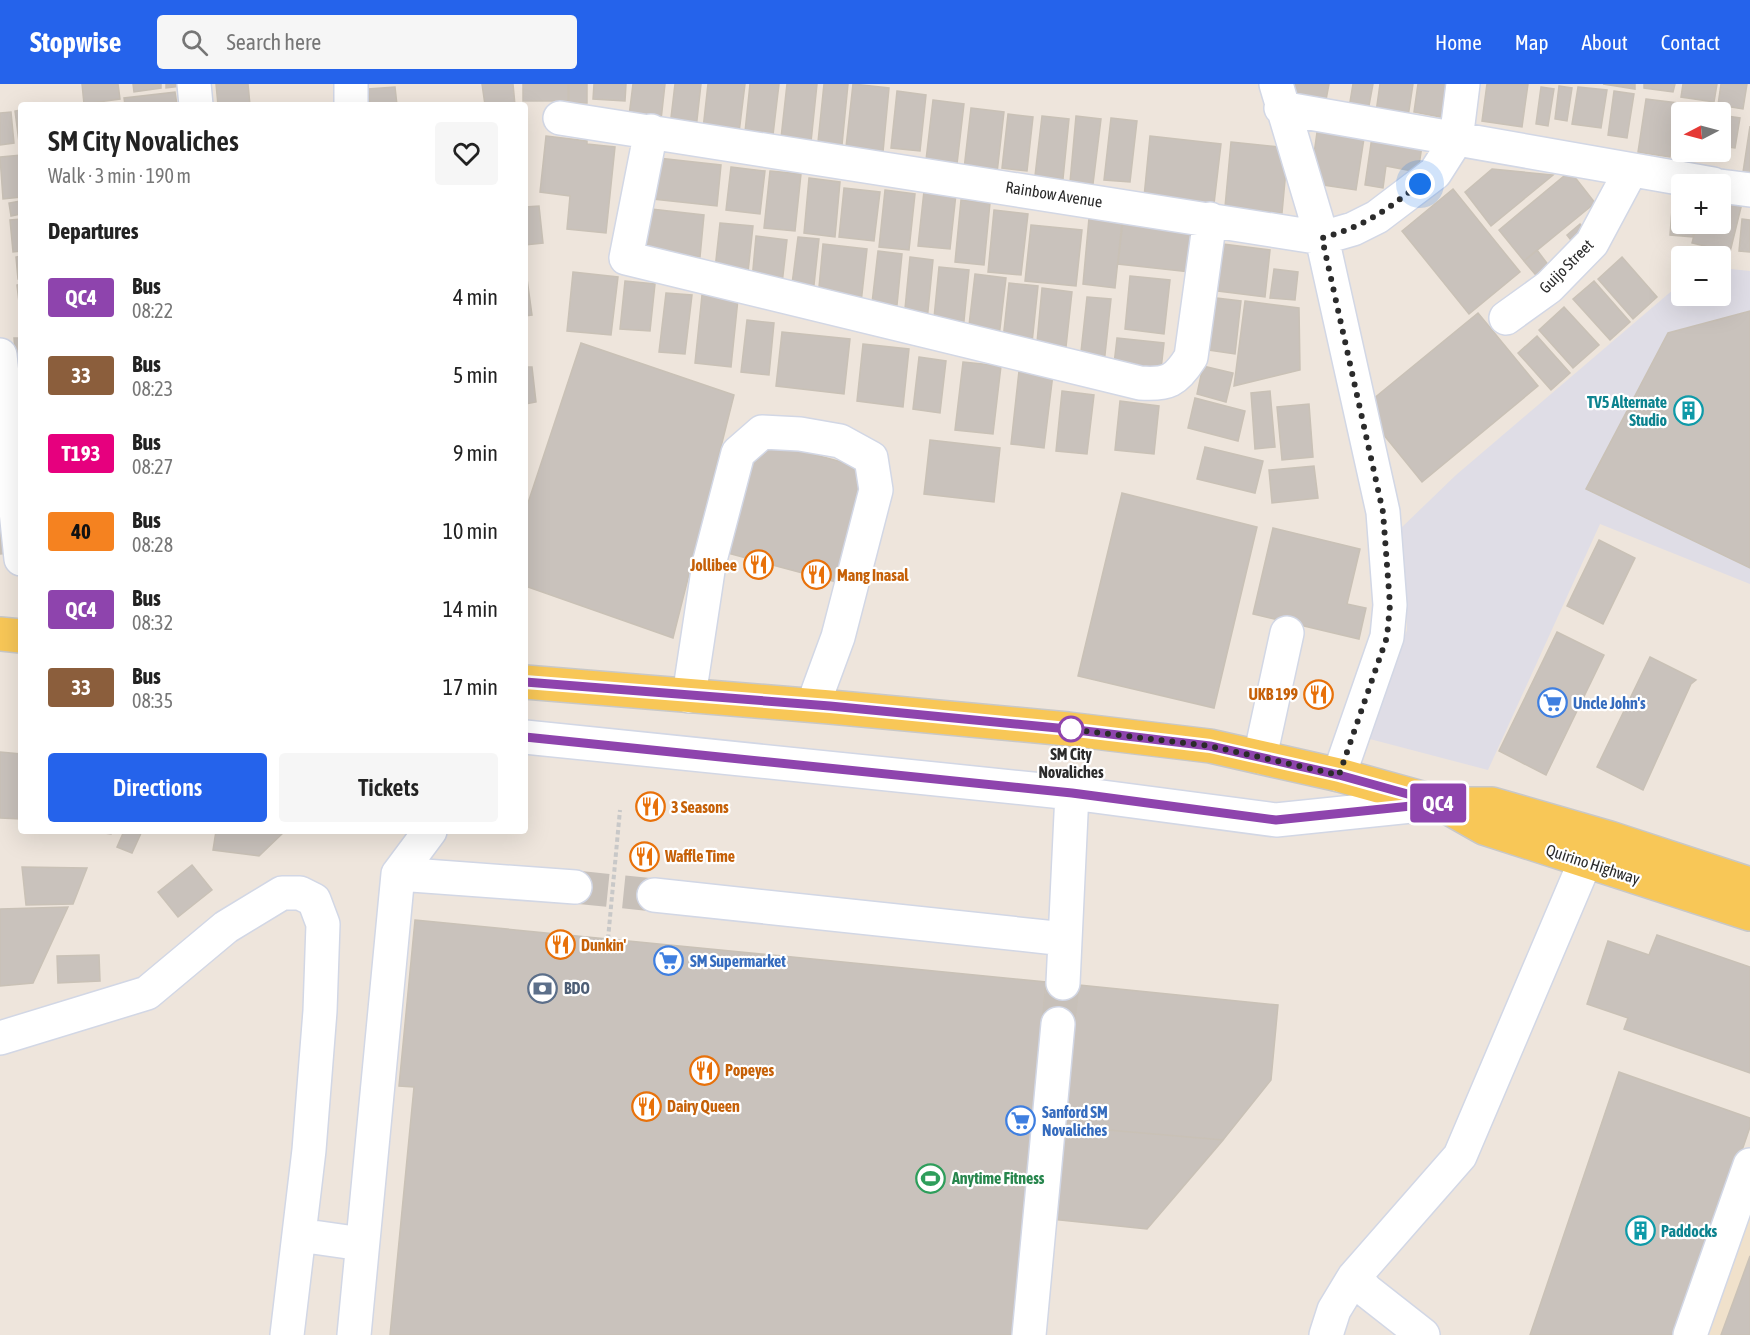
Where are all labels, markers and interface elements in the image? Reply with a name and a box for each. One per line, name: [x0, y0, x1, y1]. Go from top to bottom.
search box: [157, 15, 577, 69]
text: Stopwise: [30, 26, 121, 58]
icon: search: [178, 26, 211, 59]
text: Search here: [226, 29, 321, 55]
text: Home: [1435, 30, 1482, 54]
text: Map: [1515, 30, 1549, 54]
text: About: [1582, 30, 1628, 54]
text: Contact: [1661, 30, 1720, 54]
north arrow: [1671, 102, 1731, 162]
map controls: [1671, 102, 1731, 306]
button: heart: [435, 122, 498, 185]
text: SM City Novaliches: [48, 125, 239, 157]
text: Walk · 3 min · 190 m: [48, 164, 191, 187]
your location: [1405, 169, 1435, 199]
button: +: [1671, 174, 1731, 234]
street label: Rainbow Avenue: [1004, 177, 1104, 211]
text: Departures: [48, 218, 138, 244]
street label: Guijo Street: [1535, 235, 1598, 297]
button: −: [1671, 246, 1731, 306]
text: Bus: [132, 273, 161, 299]
text: 4 min: [453, 284, 498, 310]
text: QC4: [65, 285, 97, 309]
text: 08:22: [132, 299, 173, 322]
text: Bus: [132, 351, 161, 377]
text: 5 min: [453, 362, 498, 388]
text: 33: [71, 363, 91, 387]
text: 08:23: [132, 377, 173, 400]
place label: TV5 Alternate Studio: [1587, 393, 1667, 429]
building icon: TV5 Alternate Studio: [1672, 395, 1704, 427]
text: Bus: [132, 429, 161, 455]
text: 9 min: [453, 440, 498, 466]
text: T193: [62, 441, 100, 465]
text: 08:27: [132, 455, 173, 478]
text: Bus: [132, 507, 161, 533]
text: 10 min: [443, 518, 498, 544]
text: 40: [71, 519, 91, 543]
text: 08:28: [132, 533, 173, 556]
restaurant icon: Jollibee: [742, 549, 774, 581]
place label: Jollibee: [689, 556, 737, 574]
restaurant icon: Mang Inasal: [800, 559, 832, 591]
place label: Mang Inasal: [837, 566, 909, 584]
text: Bus: [132, 585, 161, 611]
text: 14 min: [443, 596, 498, 622]
text: QC4: [65, 597, 97, 621]
text: 08:32: [132, 611, 173, 634]
text: Bus: [132, 663, 161, 689]
text: 17 min: [443, 674, 498, 700]
text: 33: [71, 675, 91, 699]
restaurant icon: UKB 199: [1303, 678, 1335, 710]
place label: UKB 199: [1248, 685, 1298, 703]
supermarket icon: Uncle John's: [1536, 687, 1568, 719]
text: 08:35: [132, 689, 173, 712]
place label: Uncle John's: [1573, 694, 1646, 712]
marker: SM City Novaliches: [1058, 716, 1084, 742]
place label: SM City Novaliches: [1038, 745, 1104, 781]
button: Directions: [48, 753, 267, 822]
button: Tickets: [279, 753, 498, 822]
line badge: QC4: [1404, 784, 1472, 822]
restaurant icon: 3 Seasons: [634, 791, 666, 823]
text: QC4: [1422, 791, 1454, 815]
place label: 3 Seasons: [671, 798, 729, 816]
restaurant icon: Waffle Time: [628, 840, 660, 872]
street label: Quirino Highway: [1543, 840, 1643, 889]
place label: Waffle Time: [664, 847, 735, 865]
restaurant icon: Dunkin': [544, 929, 576, 961]
place label: Dunkin': [581, 936, 627, 954]
supermarket icon: SM Supermarket: [653, 945, 685, 977]
place label: SM Supermarket: [690, 952, 786, 970]
bank icon: BDO: [527, 972, 559, 1004]
place label: BDO: [564, 979, 590, 997]
restaurant icon: Popeyes: [688, 1054, 720, 1086]
place label: Popeyes: [725, 1061, 775, 1079]
restaurant icon: Dairy Queen: [630, 1090, 662, 1122]
place label: Dairy Queen: [667, 1097, 740, 1115]
place label: Sanford SM Novaliches: [1042, 1103, 1108, 1139]
supermarket icon: Sanford SM Novaliches: [1005, 1105, 1037, 1137]
sports icon: Anytime Fitness: [915, 1162, 947, 1194]
place label: Anytime Fitness: [951, 1169, 1045, 1187]
building icon: Paddocks: [1624, 1215, 1656, 1247]
place label: Paddocks: [1661, 1222, 1718, 1240]

